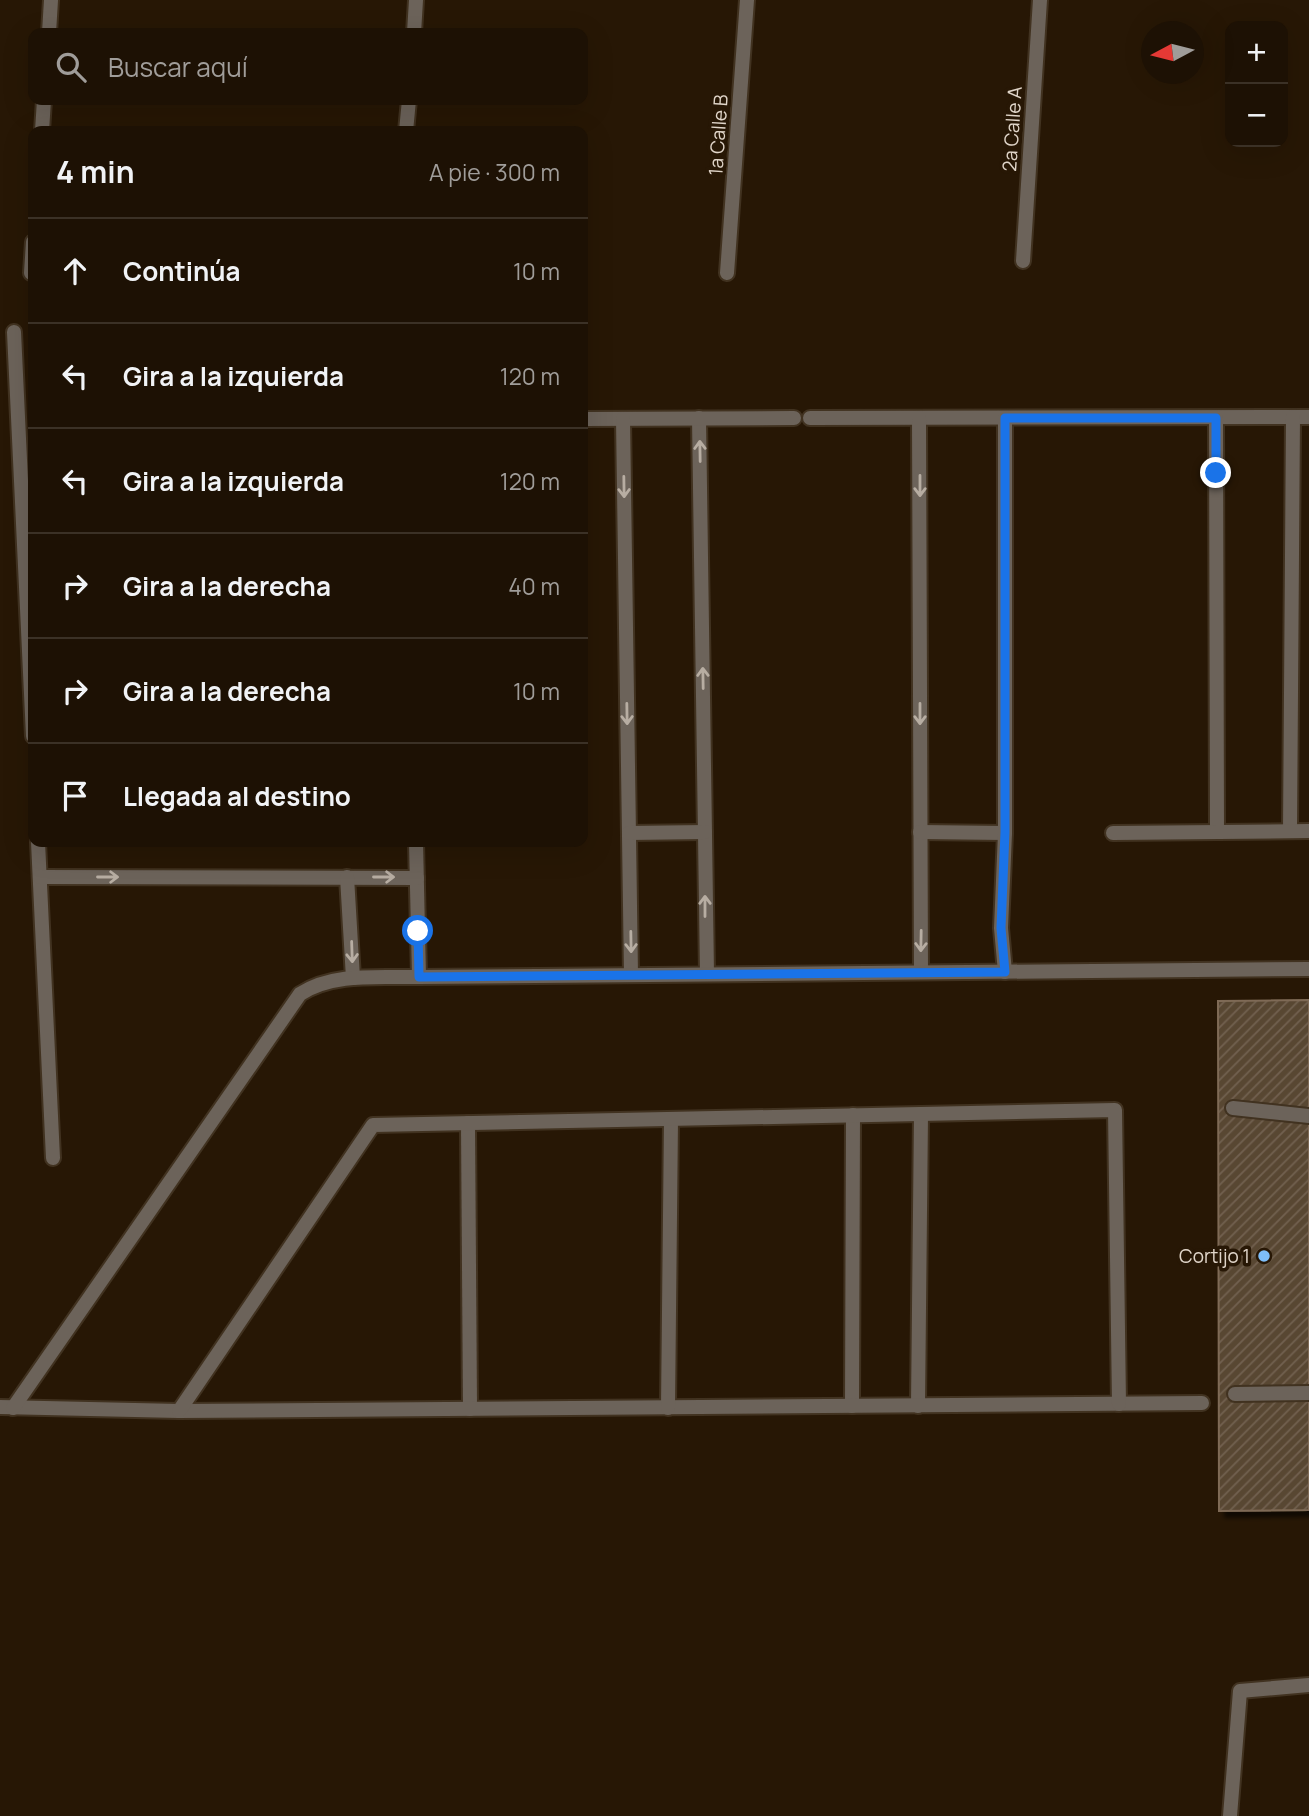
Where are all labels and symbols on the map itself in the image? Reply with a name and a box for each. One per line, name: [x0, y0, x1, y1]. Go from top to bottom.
north arrow: [1141, 21, 1204, 84]
street label: 2a Calle A: [996, 86, 1028, 172]
street label: 1a Calle B: [702, 93, 734, 176]
one-way arrow: [693, 440, 707, 463]
route end: [1200, 457, 1231, 488]
one-way arrow: [913, 474, 926, 497]
one-way arrow: [617, 475, 631, 498]
one-way arrow: [696, 667, 710, 690]
one-way arrow: [913, 702, 927, 725]
one-way arrow: [620, 703, 634, 726]
one-way arrow: [96, 870, 119, 884]
one-way arrow: [373, 870, 396, 884]
one-way arrow: [698, 895, 712, 918]
route start: [402, 915, 433, 946]
one-way arrow: [914, 929, 928, 952]
one-way arrow: [624, 930, 638, 953]
one-way arrow: [345, 941, 359, 964]
place label: Cortijo 1: [1179, 1243, 1250, 1269]
marker: Cortijo 1: [1256, 1248, 1272, 1264]

